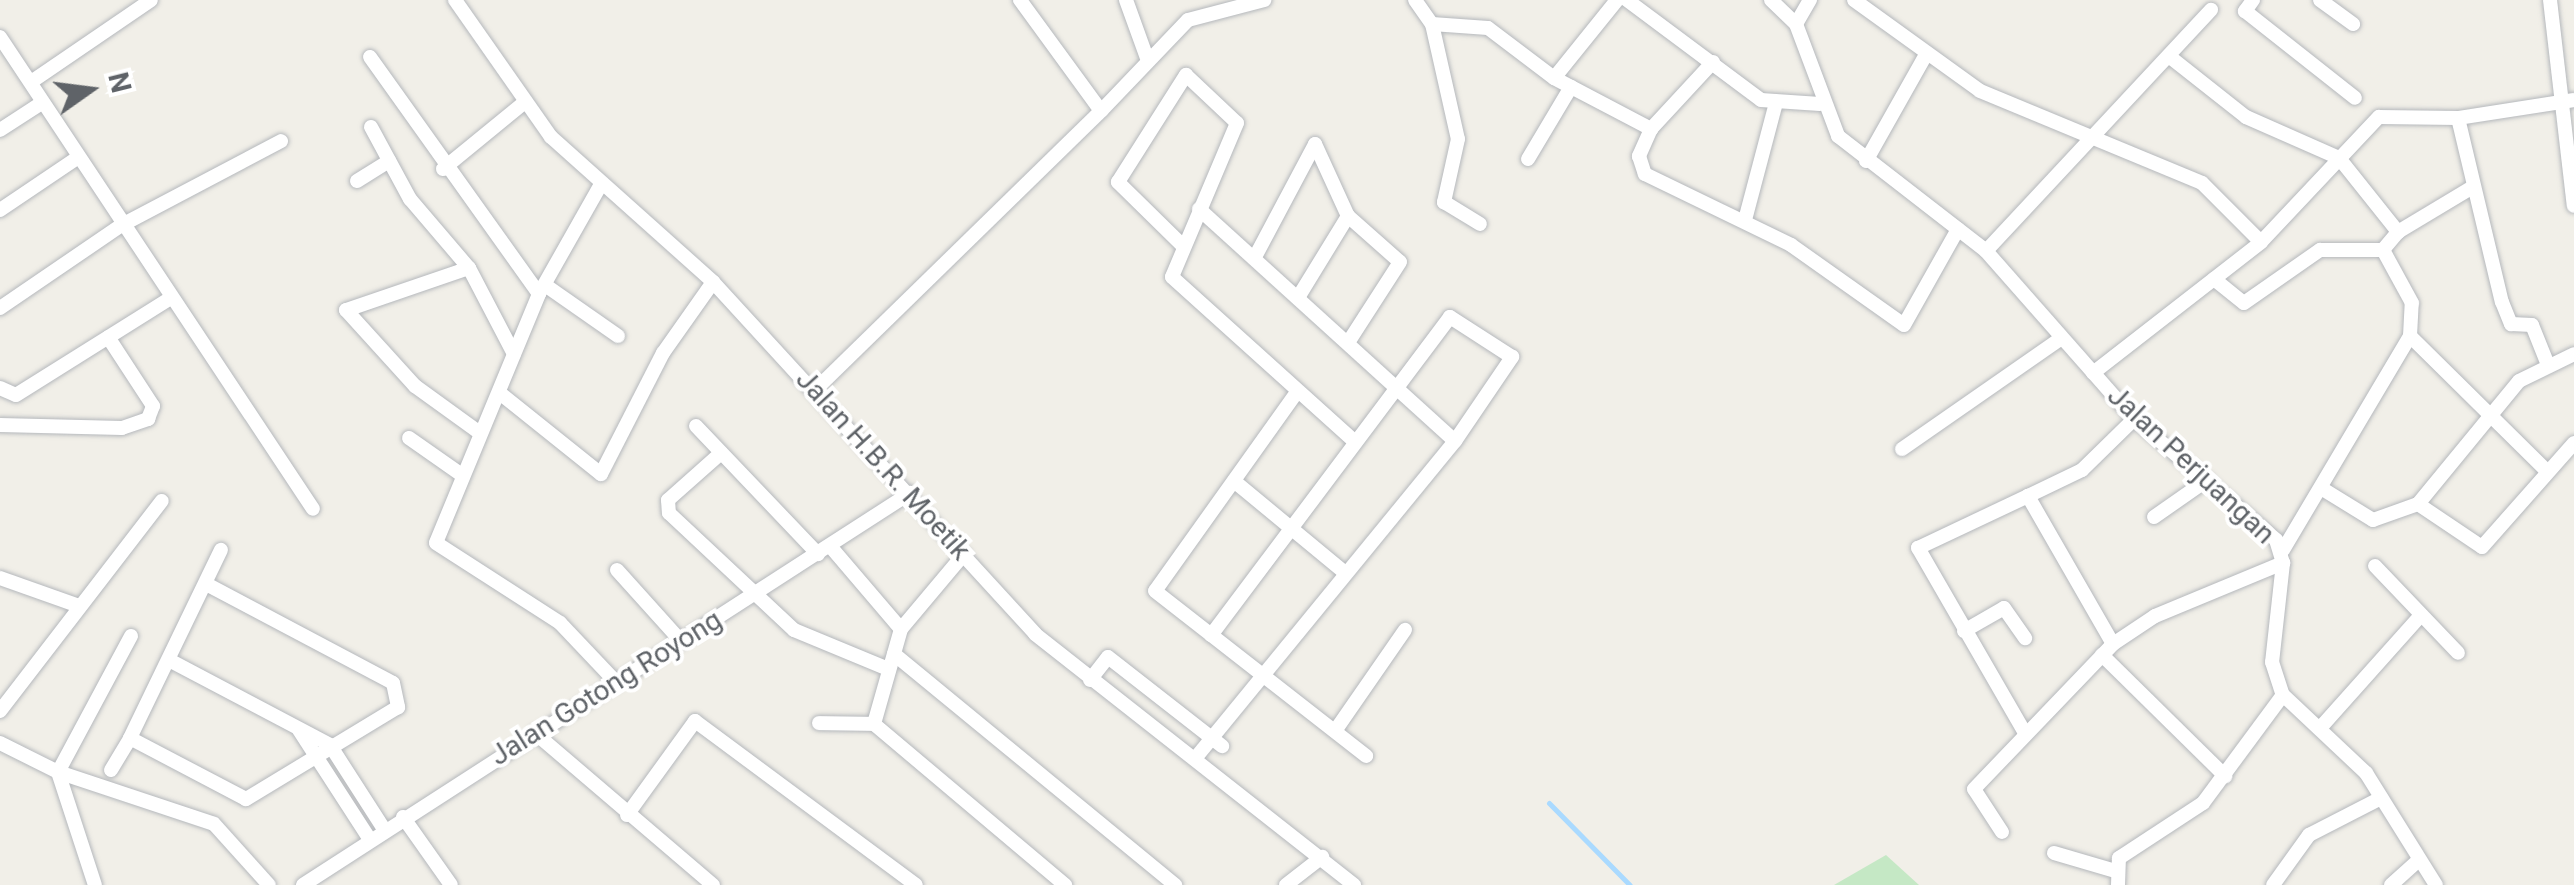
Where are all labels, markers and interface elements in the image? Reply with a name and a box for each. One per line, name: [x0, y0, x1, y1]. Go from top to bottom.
north arrow: [40, 40, 140, 140]
text: N: [101, 69, 138, 96]
street label: Jalan H.B.R. Moetik: [789, 363, 977, 567]
street label: Jalan Perjuangan: [2100, 379, 2282, 551]
street label: Jalan Gotong Royong: [484, 603, 728, 773]

